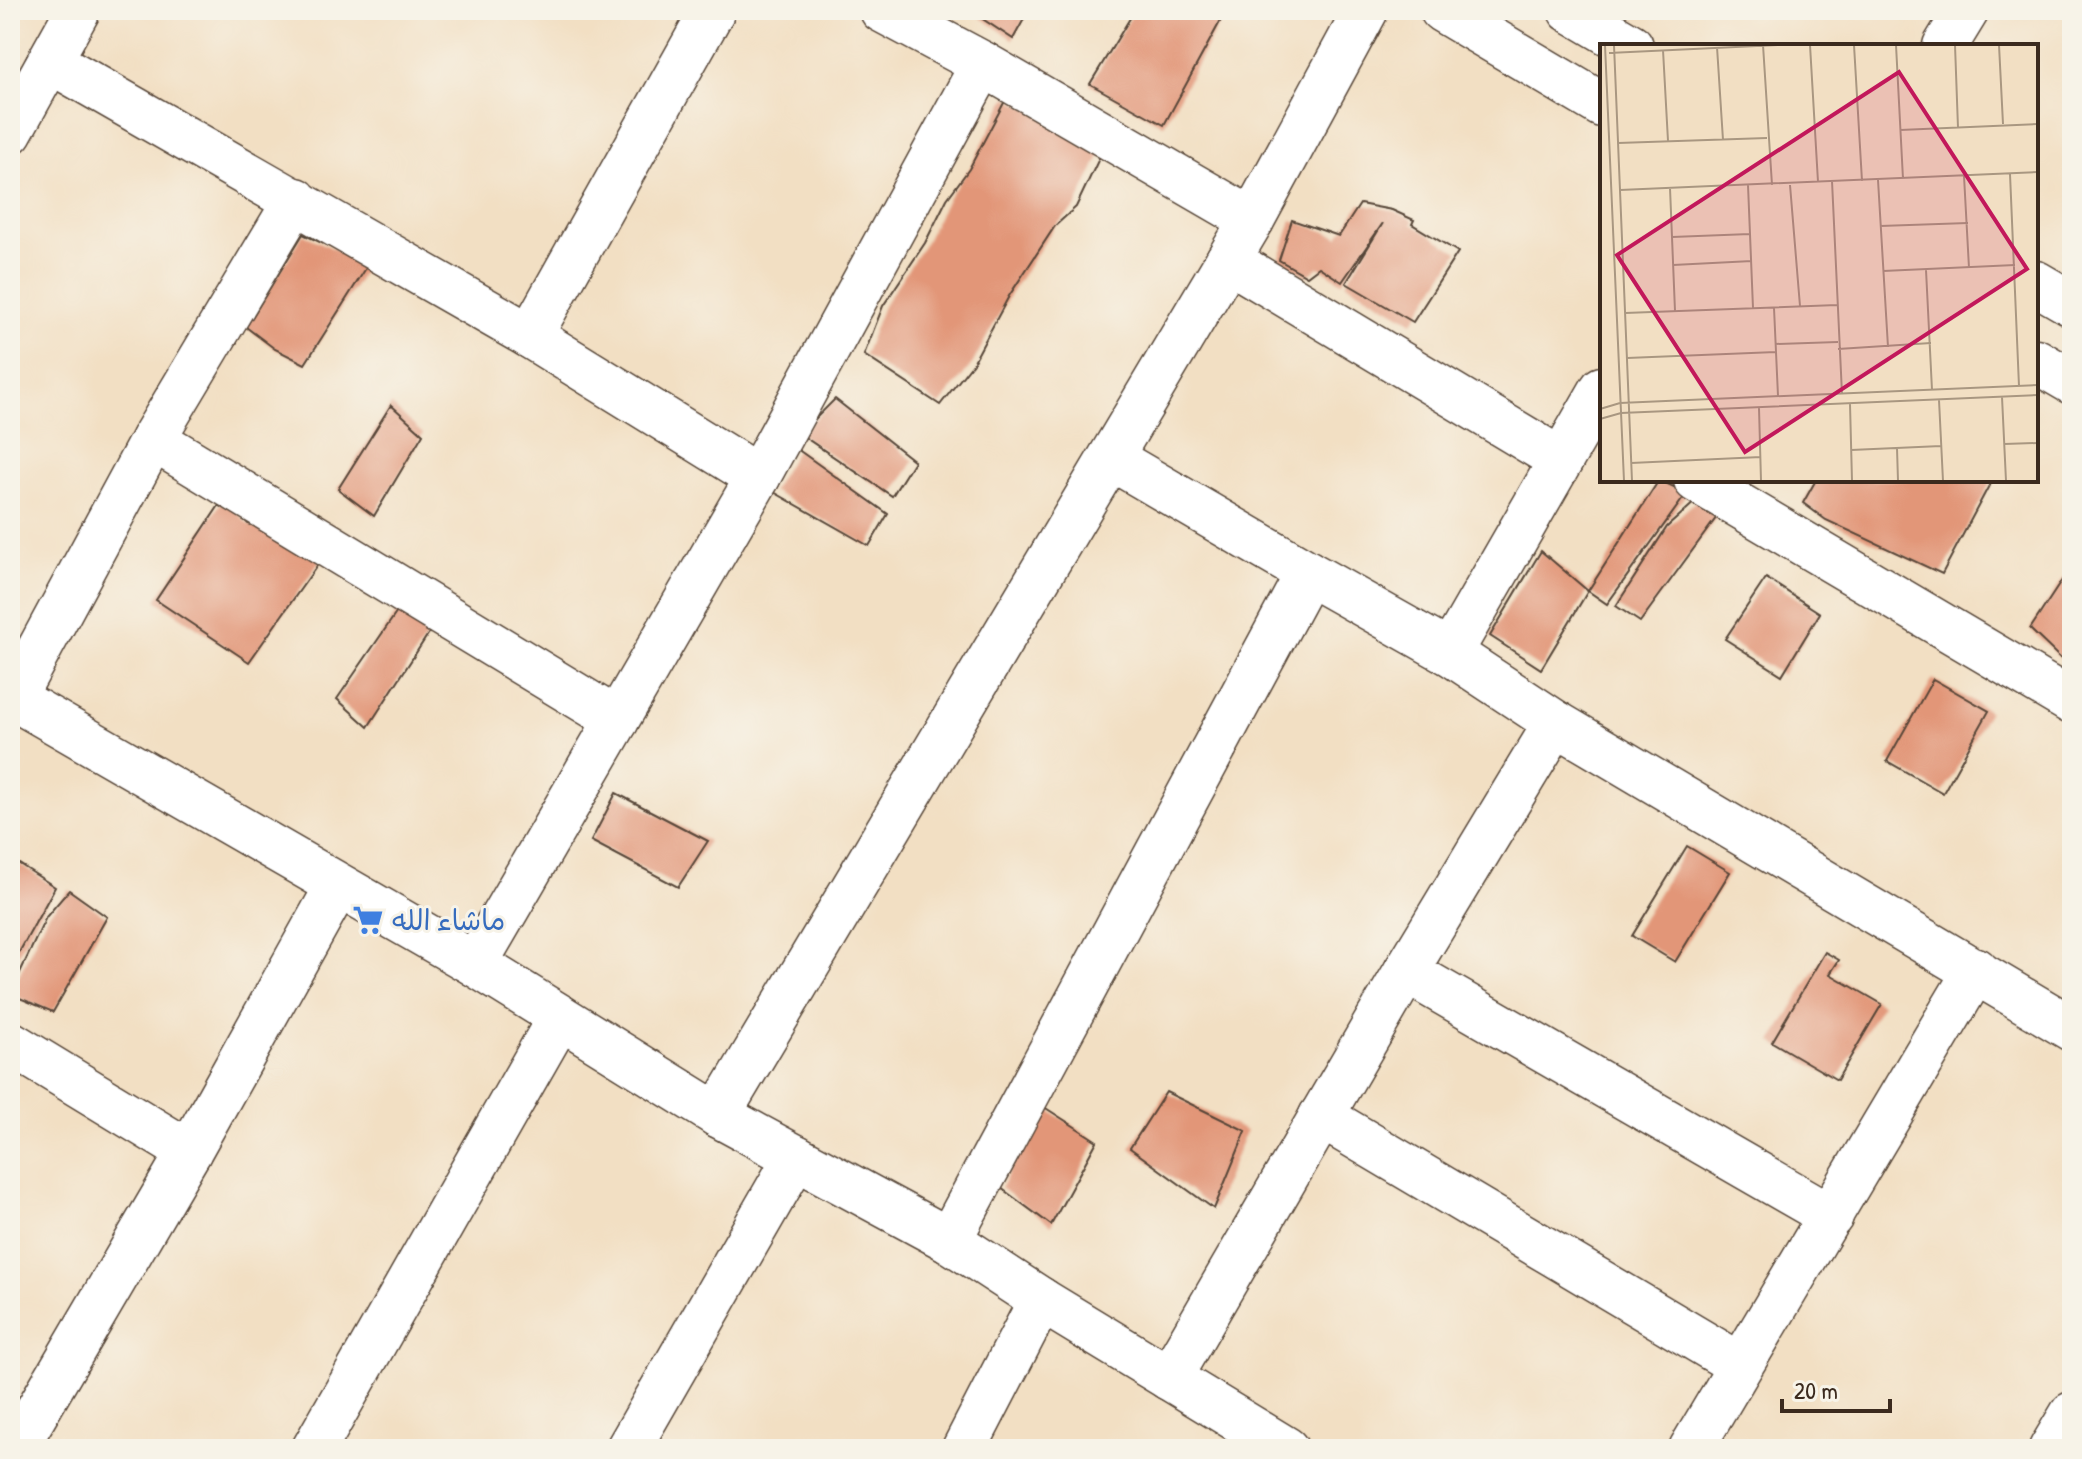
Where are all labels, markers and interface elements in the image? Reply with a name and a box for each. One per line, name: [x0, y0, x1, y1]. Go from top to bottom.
inset map: [1600, 44, 2038, 482]
place label: ماشاء الله: [392, 901, 505, 939]
supermarket icon: ماشاء الله: [351, 903, 385, 937]
scale bar: [1782, 1363, 1890, 1413]
text: 20 m: [1794, 1374, 1838, 1406]

